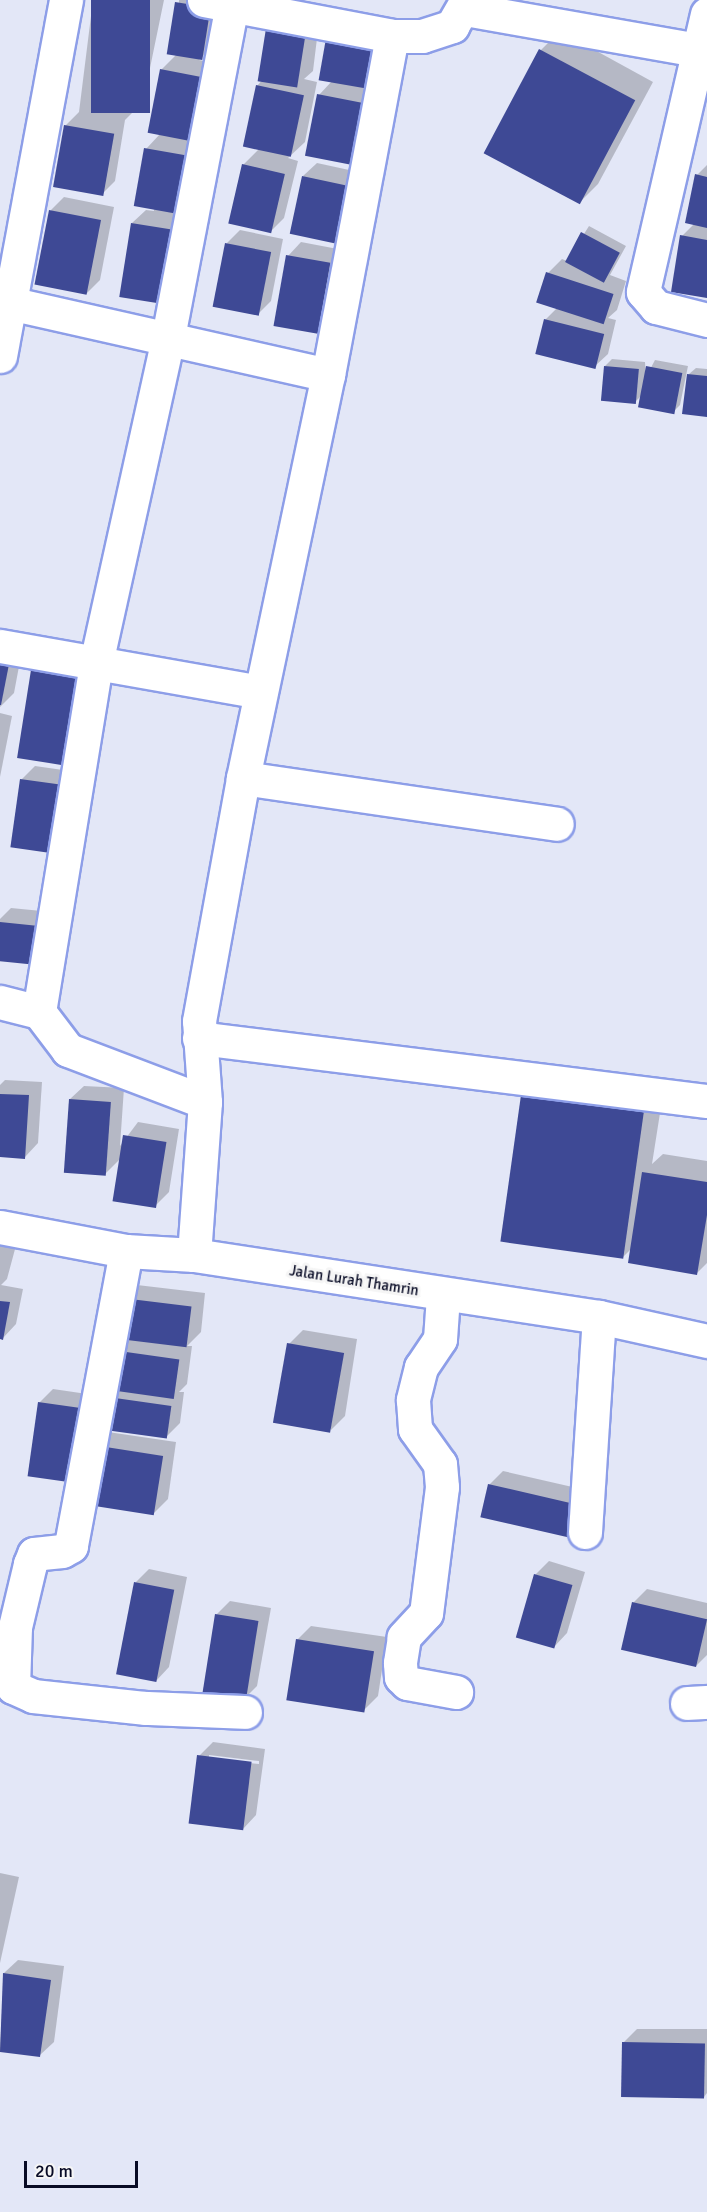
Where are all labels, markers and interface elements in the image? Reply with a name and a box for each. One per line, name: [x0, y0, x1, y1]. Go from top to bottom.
street label: Jalan Lurah Thamrin: [288, 1262, 420, 1300]
scale bar: [27, 2149, 141, 2187]
text: 20 m: [35, 2160, 73, 2182]

